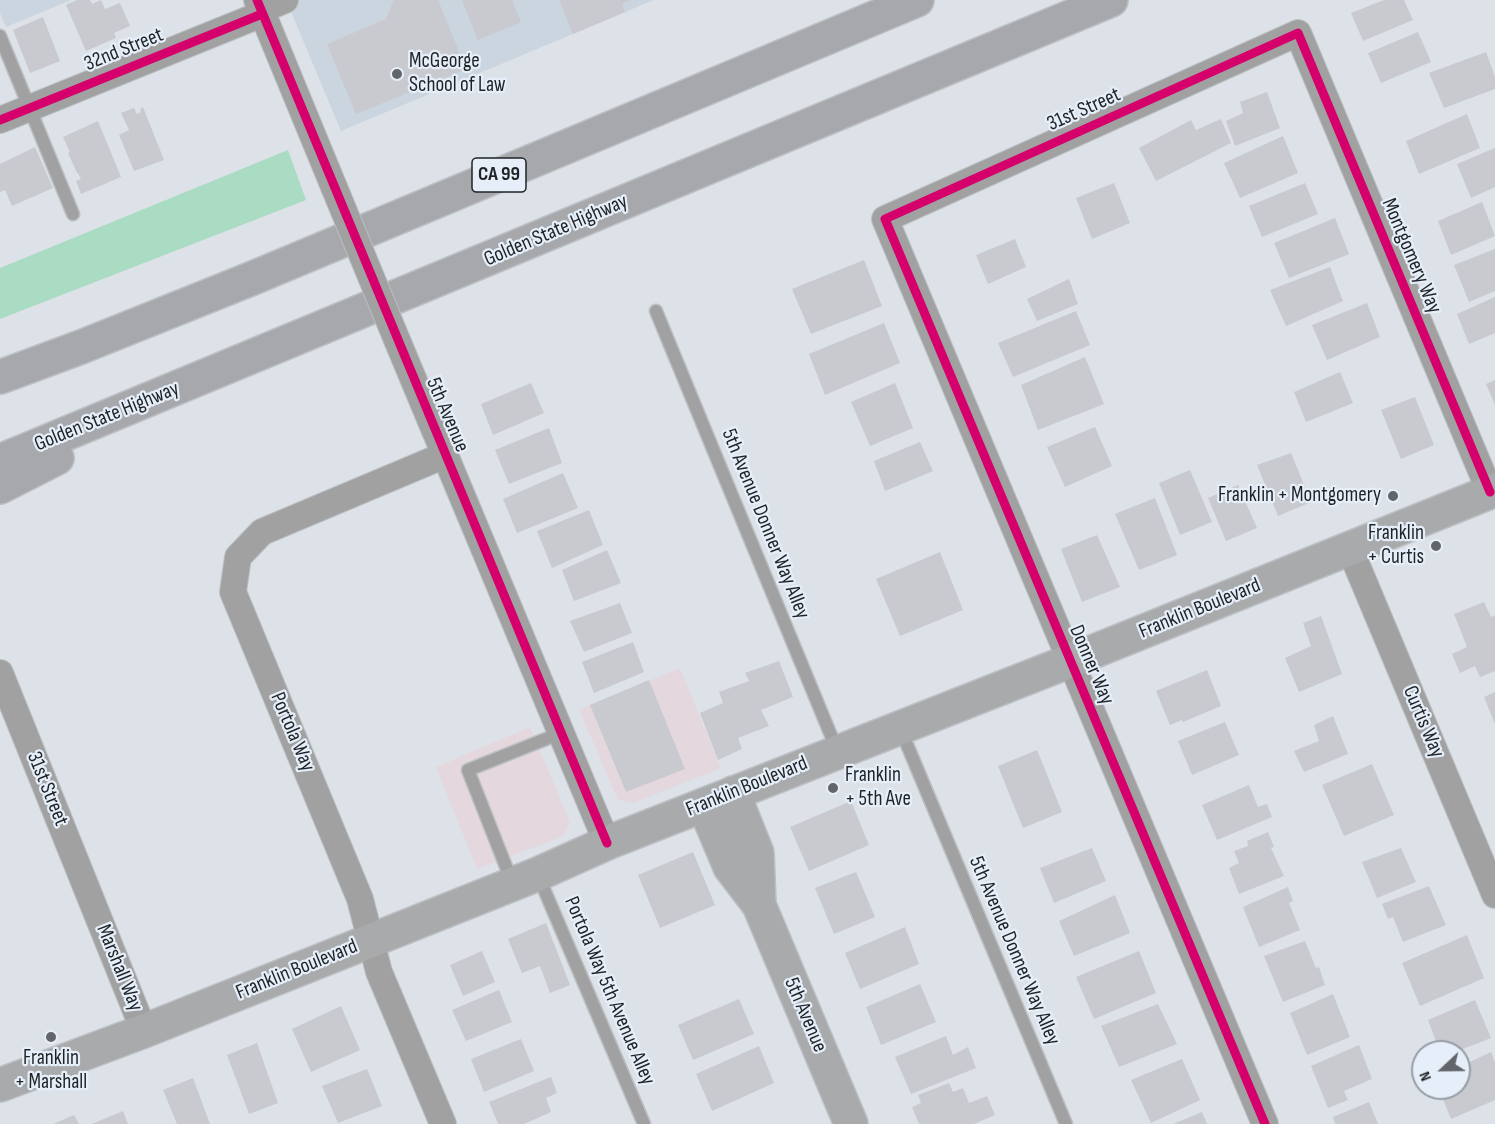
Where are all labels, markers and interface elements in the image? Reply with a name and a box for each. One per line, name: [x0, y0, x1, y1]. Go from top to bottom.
street label: 32nd Street: [81, 23, 167, 77]
place label: McGeorge School of Law: [409, 49, 506, 99]
marker: McGeorge School of Law: [390, 67, 404, 81]
street label: 31st Street: [1043, 83, 1125, 137]
road number: CA 99: [472, 158, 526, 192]
street label: Golden State Highway: [480, 189, 632, 273]
street label: Montgomery Way: [1375, 195, 1447, 317]
street label: 5th Avenue: [420, 374, 474, 456]
street label: Golden State Highway: [31, 377, 183, 457]
street label: 5th Avenue Donner Way Alley: [715, 425, 815, 623]
place label: Franklin + Montgomery: [1218, 483, 1381, 509]
marker: Franklin + Montgomery: [1386, 489, 1400, 503]
place label: Franklin + Curtis: [1367, 521, 1424, 571]
marker: Franklin + Curtis: [1429, 539, 1443, 553]
street label: Franklin Boulevard: [1136, 573, 1264, 645]
street label: Donner Way: [1063, 621, 1119, 709]
street label: Curtis Way: [1397, 682, 1449, 762]
street label: Portola Way: [264, 689, 320, 775]
street label: 31st Street: [21, 748, 73, 830]
street label: Franklin Boulevard: [683, 751, 811, 823]
place label: Franklin + 5th Ave: [845, 763, 911, 813]
marker: Franklin + 5th Ave: [826, 781, 840, 795]
street label: 5th Avenue Donner Way Alley: [963, 853, 1065, 1049]
street label: Portola Way 5th Avenue Alley: [558, 893, 660, 1089]
street label: Marshall Way: [90, 921, 148, 1015]
street label: Franklin Boulevard: [233, 934, 361, 1006]
street label: 5th Avenue: [778, 974, 832, 1056]
marker: Franklin + Marshall: [44, 1030, 58, 1044]
north arrow: [1411, 1040, 1471, 1100]
place label: Franklin + Marshall: [15, 1046, 87, 1096]
text: N: [1415, 1069, 1436, 1084]

